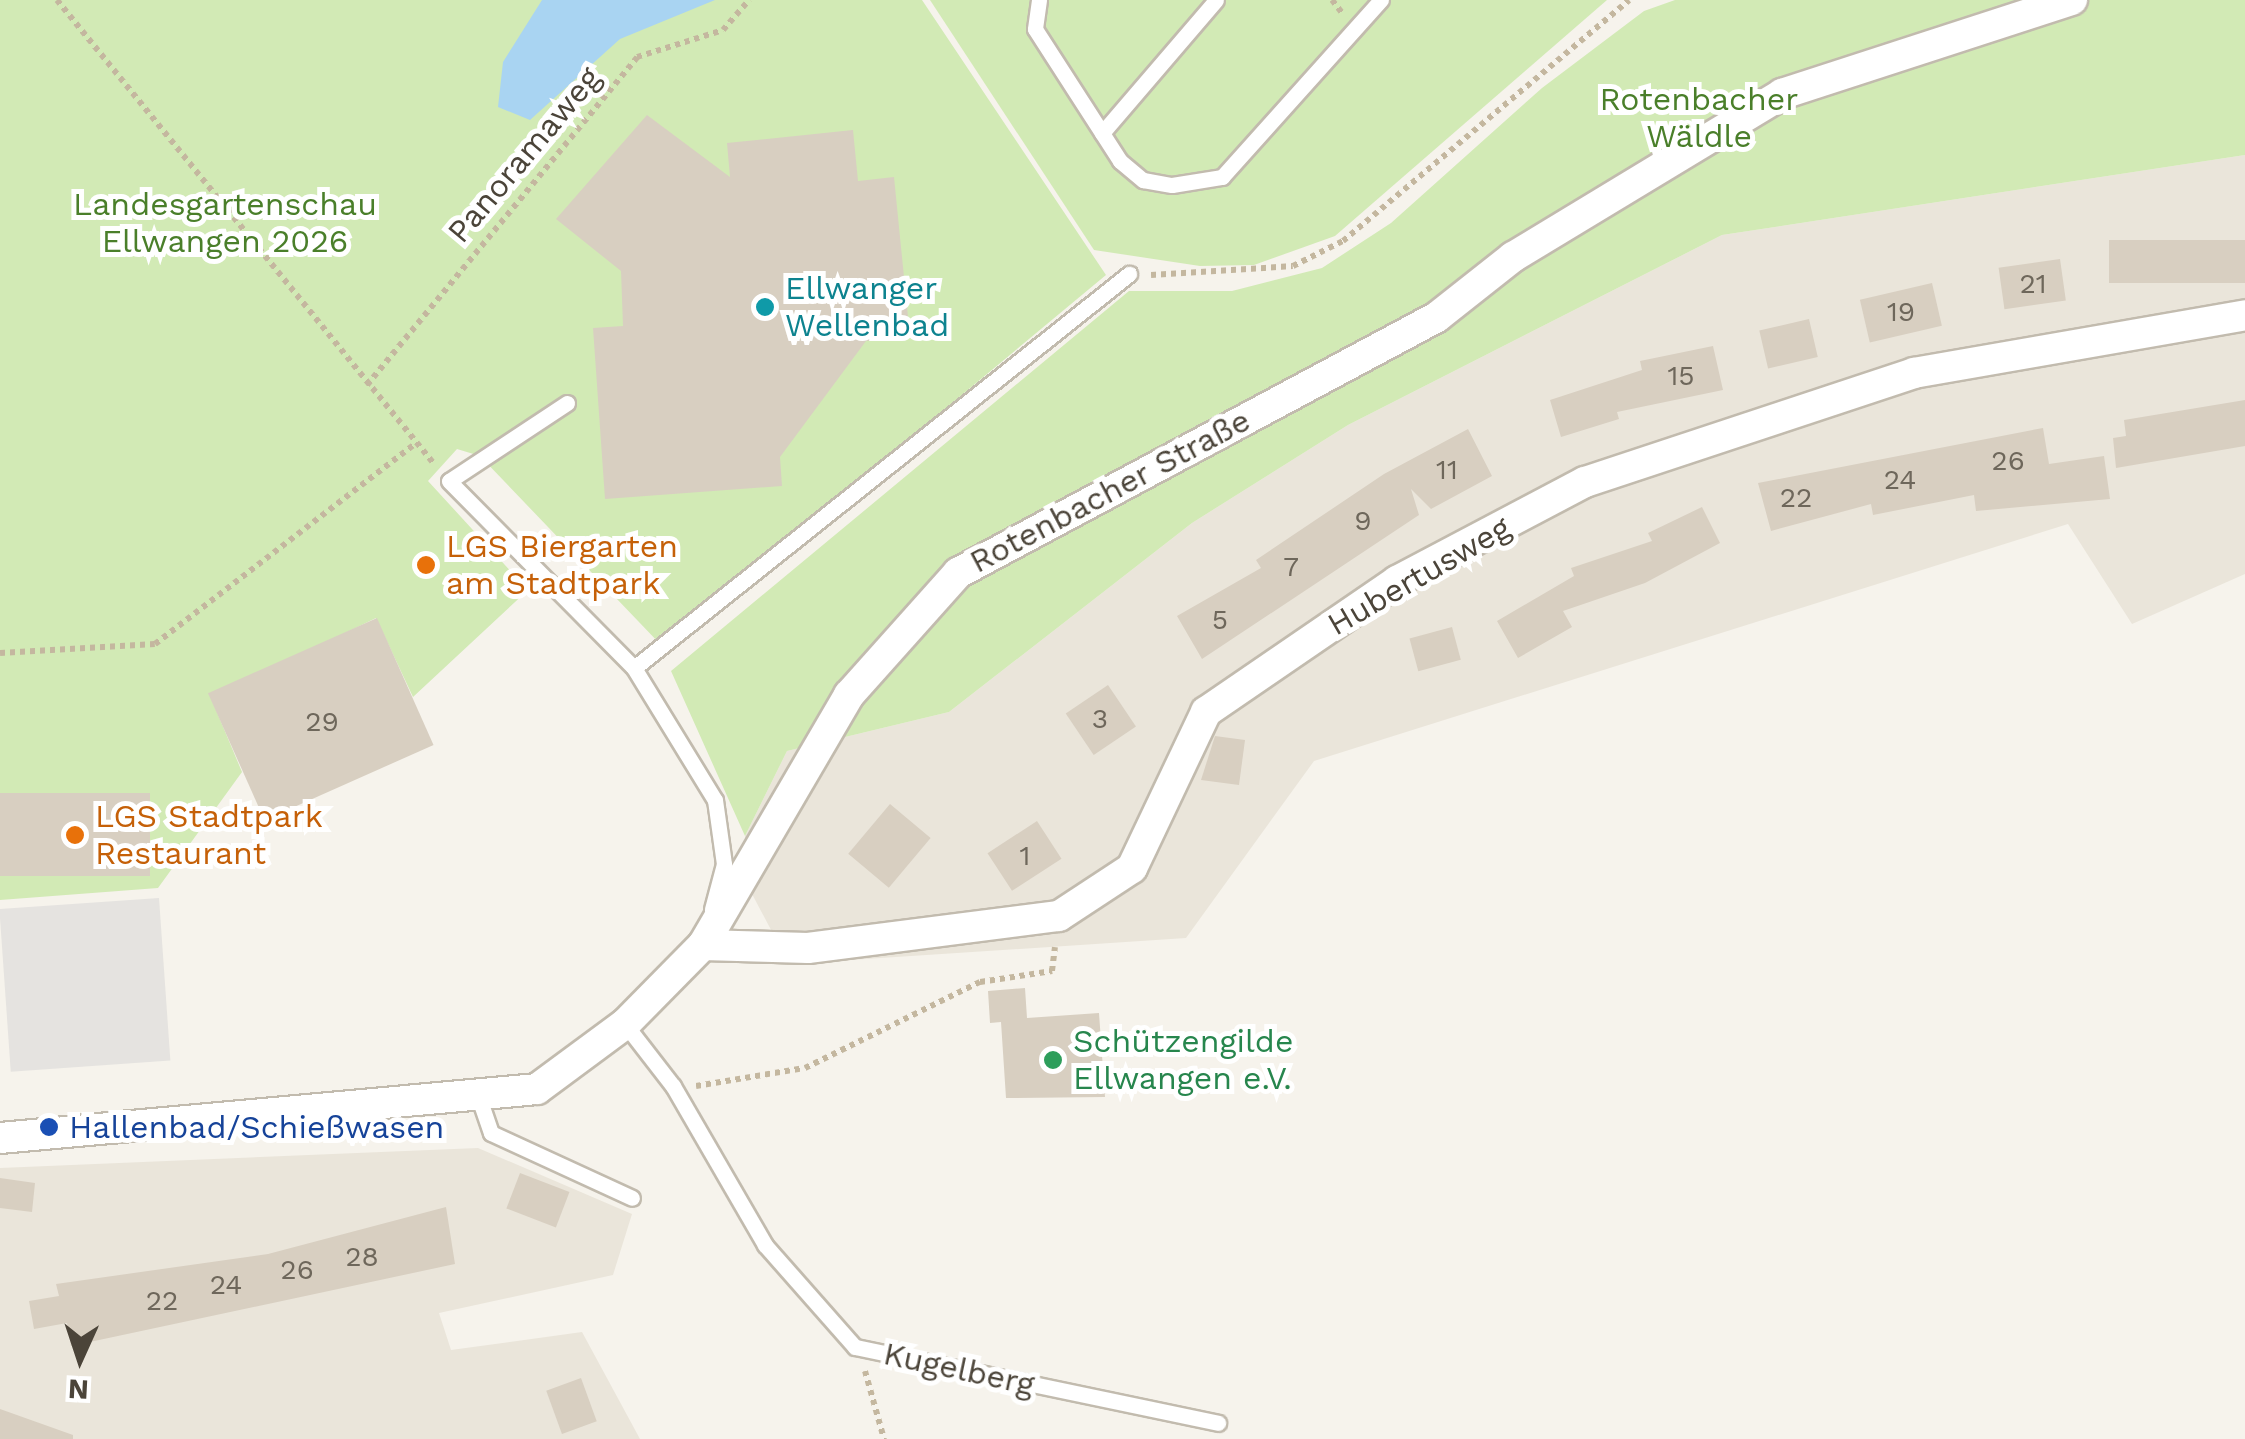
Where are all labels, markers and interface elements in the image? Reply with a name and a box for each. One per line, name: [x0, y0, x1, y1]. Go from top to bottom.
street label: Panoramaweg: [439, 59, 609, 251]
park label: Rotenbacher Wäldle: [1600, 81, 1798, 156]
park label: Landesgartenschau Ellwangen 2026: [73, 186, 377, 261]
house number: 21: [2019, 267, 2047, 301]
place label: Ellwanger Wellenbad: [785, 270, 949, 345]
house number: 19: [1887, 295, 1915, 329]
marker: Ellwanger Wellenbad: [754, 296, 776, 318]
house number: 15: [1667, 359, 1695, 393]
street label: Rotenbacher Straße: [963, 401, 1257, 581]
house number: 26: [1991, 444, 2025, 478]
house number: 11: [1436, 453, 1458, 487]
house number: 24: [1884, 463, 1916, 497]
house number: 22: [1780, 481, 1812, 515]
house number: 9: [1354, 504, 1372, 538]
street label: Hubertusweg: [1321, 508, 1517, 644]
place label: LGS Biergarten am Stadtpark: [446, 528, 678, 603]
house number: 7: [1283, 550, 1299, 584]
marker: LGS Biergarten am Stadtpark: [415, 554, 437, 576]
house number: 5: [1212, 603, 1228, 637]
house number: 3: [1092, 702, 1108, 736]
house number: 29: [305, 705, 339, 739]
place label: LGS Stadtpark Restaurant: [95, 798, 323, 873]
marker: LGS Stadtpark Restaurant: [64, 824, 86, 846]
house number: 1: [1020, 839, 1030, 873]
place label: Schützengilde Ellwangen e.V.: [1073, 1023, 1293, 1098]
marker: Schützengilde Ellwangen e.V.: [1042, 1049, 1064, 1071]
place label: Hallenbad/Schießwasen: [69, 1108, 444, 1146]
marker: Hallenbad/Schießwasen: [38, 1116, 60, 1138]
house number: 28: [345, 1240, 379, 1274]
house number: 26: [280, 1253, 314, 1287]
house number: 24: [210, 1268, 242, 1302]
house number: 22: [146, 1284, 178, 1318]
north arrow: [30, 1309, 130, 1409]
street label: Kugelberg: [880, 1334, 1038, 1404]
text: N: [67, 1372, 90, 1406]

